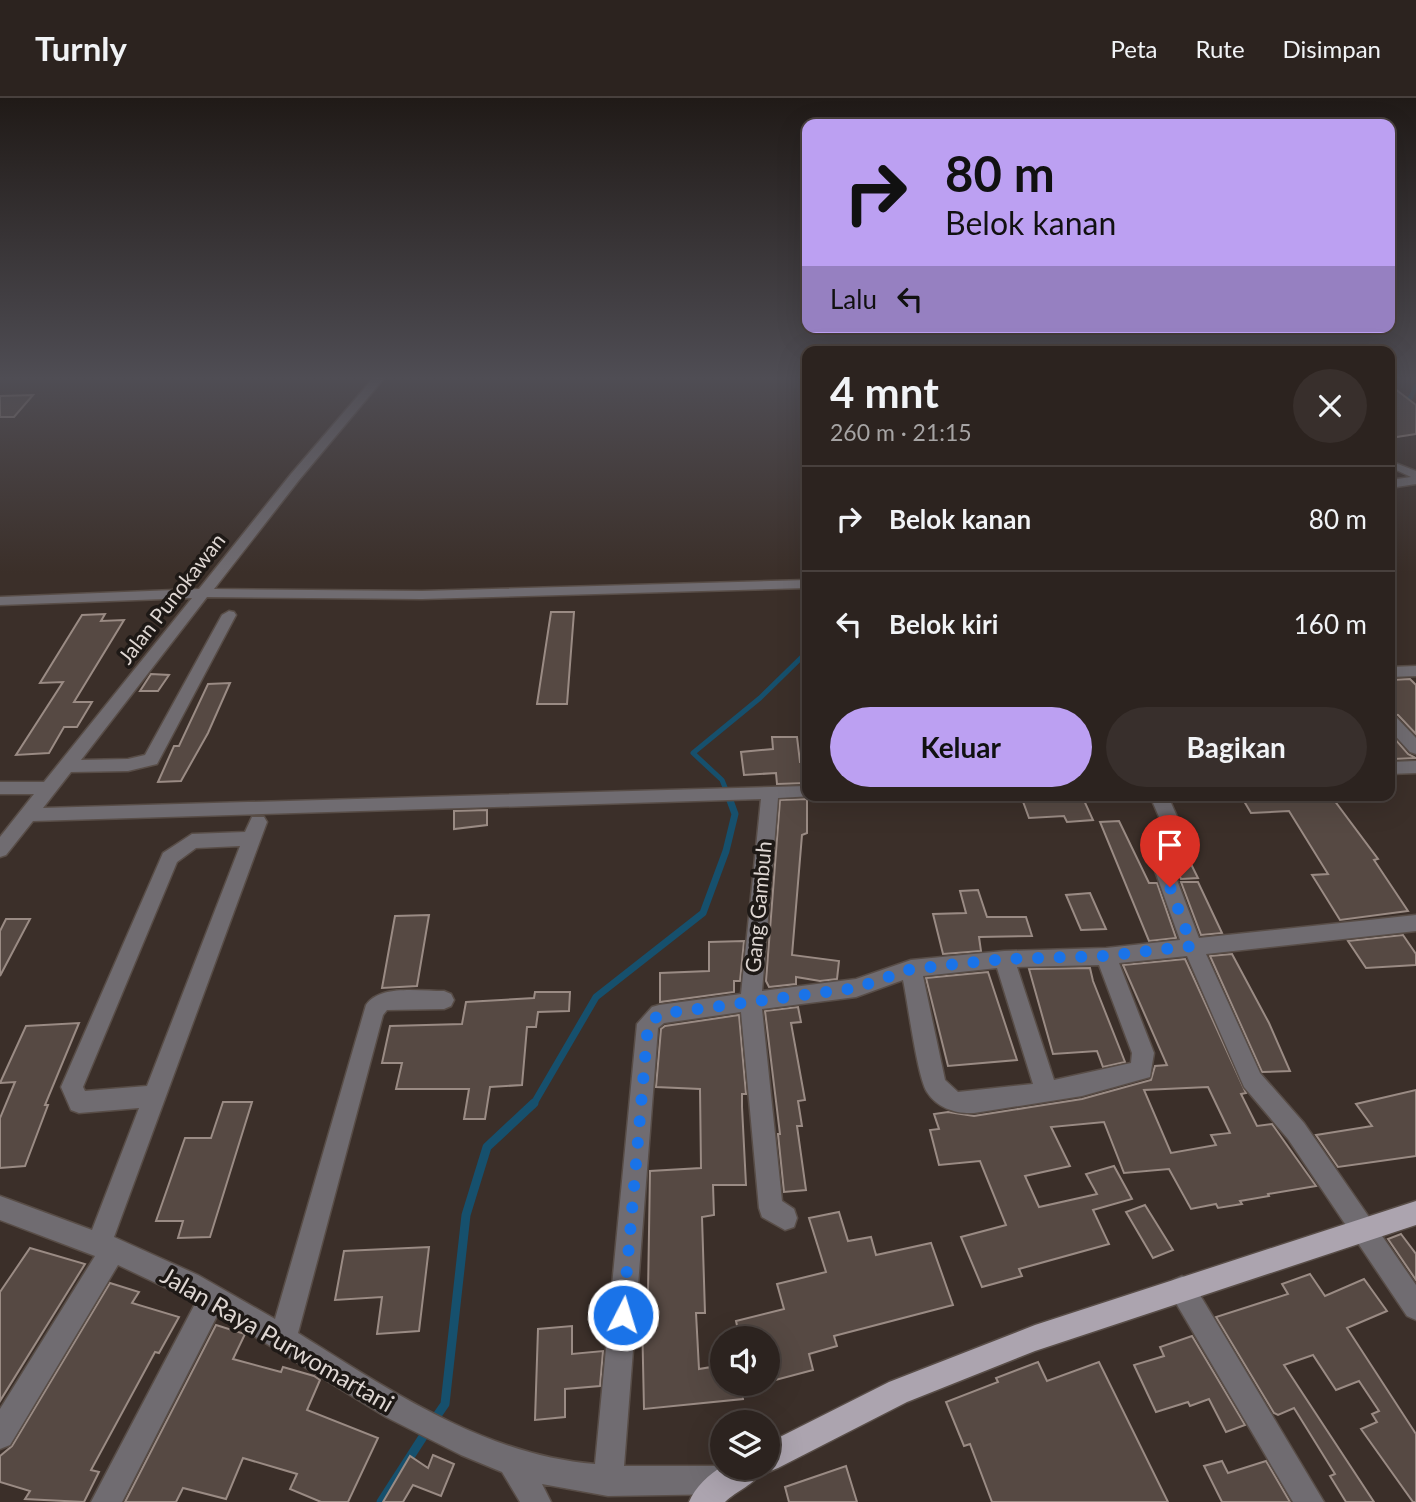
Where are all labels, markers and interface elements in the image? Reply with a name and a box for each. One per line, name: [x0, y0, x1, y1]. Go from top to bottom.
text: Turnly: [35, 28, 127, 68]
text: Peta: [1111, 34, 1157, 63]
text: Rute: [1195, 34, 1245, 63]
text: Disimpan: [1283, 34, 1381, 63]
text: 80 m: [945, 144, 1055, 202]
icon: right: [830, 147, 921, 238]
text: Belok kanan: [945, 203, 1116, 242]
icon: left: [891, 280, 929, 318]
text: Lalu: [830, 283, 877, 315]
text: 4 mnt: [830, 367, 939, 417]
button: close: [1293, 369, 1367, 443]
text: 260 m · 21:15: [830, 418, 972, 446]
icon: right: [830, 500, 868, 538]
text: Belok kanan: [889, 503, 1031, 535]
text: 80 m: [1309, 503, 1367, 535]
street label: Jalan Punokawan: [112, 528, 230, 668]
icon: left: [830, 605, 868, 643]
text: Belok kiri: [889, 608, 998, 640]
text: 160 m: [1294, 608, 1367, 640]
button: Keluar: [830, 707, 1092, 787]
button: Bagikan: [1106, 707, 1367, 787]
pin: [1140, 815, 1200, 887]
icon: arrive: [1151, 826, 1189, 864]
street label: Gang Gambuh: [739, 840, 776, 974]
street label: Jalan Raya Purwomartani: [156, 1260, 399, 1417]
position arrow: [586, 1278, 660, 1352]
map controls: [710, 1326, 780, 1480]
button: sound: [710, 1326, 780, 1396]
button: layers: [710, 1410, 780, 1480]

